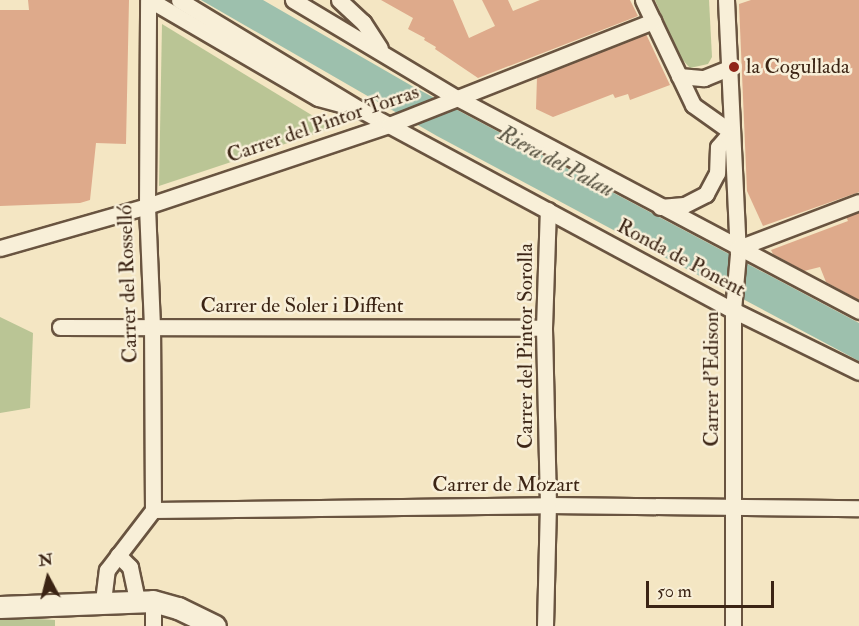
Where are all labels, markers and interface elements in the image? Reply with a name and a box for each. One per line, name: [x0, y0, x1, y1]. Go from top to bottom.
place label: la Cogullada: [746, 54, 850, 80]
marker: la Cogullada: [727, 60, 741, 74]
street label: Carrer del Pintor Torras: [224, 79, 422, 169]
water label: Riera del Palau: [494, 121, 618, 203]
street label: Carrer del Rosselló: [113, 204, 143, 364]
street label: Ronda de Ponent: [613, 214, 749, 302]
street label: Carrer del Pintor Sorolla: [513, 243, 539, 449]
street label: Carrer de Soler i Diffent: [200, 293, 404, 319]
street label: Carrer d'Edison: [699, 311, 725, 447]
street label: Carrer de Mozart: [432, 472, 580, 498]
north arrow: [18, 548, 78, 608]
text: N: [37, 549, 54, 571]
scale bar: [649, 569, 776, 607]
text: 50 m: [657, 580, 692, 603]

